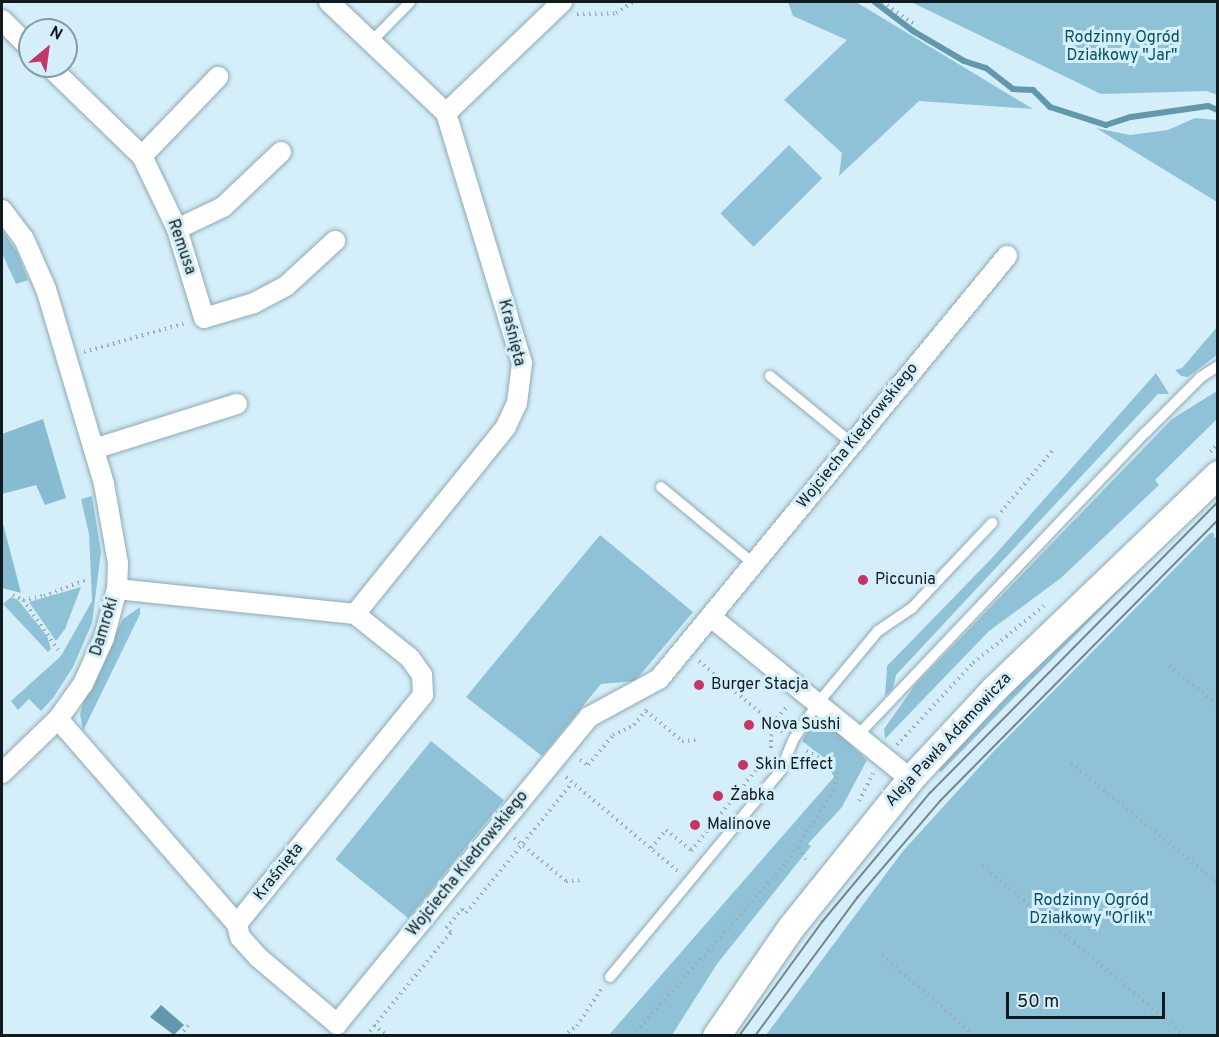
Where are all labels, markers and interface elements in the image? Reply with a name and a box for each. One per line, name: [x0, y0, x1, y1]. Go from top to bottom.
north arrow: [18, 18, 78, 78]
text: N: [46, 22, 66, 46]
park label: Rodzinny Ogród Działkowy "Jar": [1064, 28, 1180, 66]
street label: Remusa: [163, 217, 199, 277]
street label: Kraśnięta: [493, 298, 529, 368]
street label: Wojciecha Kiedrowskiego: [793, 359, 923, 513]
place label: Piccunia: [875, 570, 936, 590]
marker: Piccunia: [856, 573, 870, 587]
street label: Damroki: [87, 595, 123, 659]
street label: Aleja Pawła Adamowicza: [882, 669, 1016, 811]
place label: Burger Stacja: [711, 675, 809, 695]
marker: Burger Stacja: [692, 678, 706, 692]
place label: Nova Sushi: [761, 715, 840, 735]
marker: Nova Sushi: [742, 718, 756, 732]
place label: Skin Effect: [755, 755, 833, 775]
marker: Skin Effect: [736, 758, 750, 772]
place label: Żabka: [730, 786, 774, 806]
street label: Wojciecha Kiedrowskiego: [403, 787, 533, 941]
marker: Żabka: [711, 789, 725, 803]
place label: Malinove: [707, 815, 771, 835]
marker: Malinove: [688, 818, 702, 832]
street label: Kraśnięta: [250, 839, 308, 905]
park label: Rodzinny Ogród Działkowy "Orlik": [1029, 891, 1153, 929]
scale bar: [1009, 980, 1168, 1018]
text: 50 m: [1017, 991, 1059, 1014]

